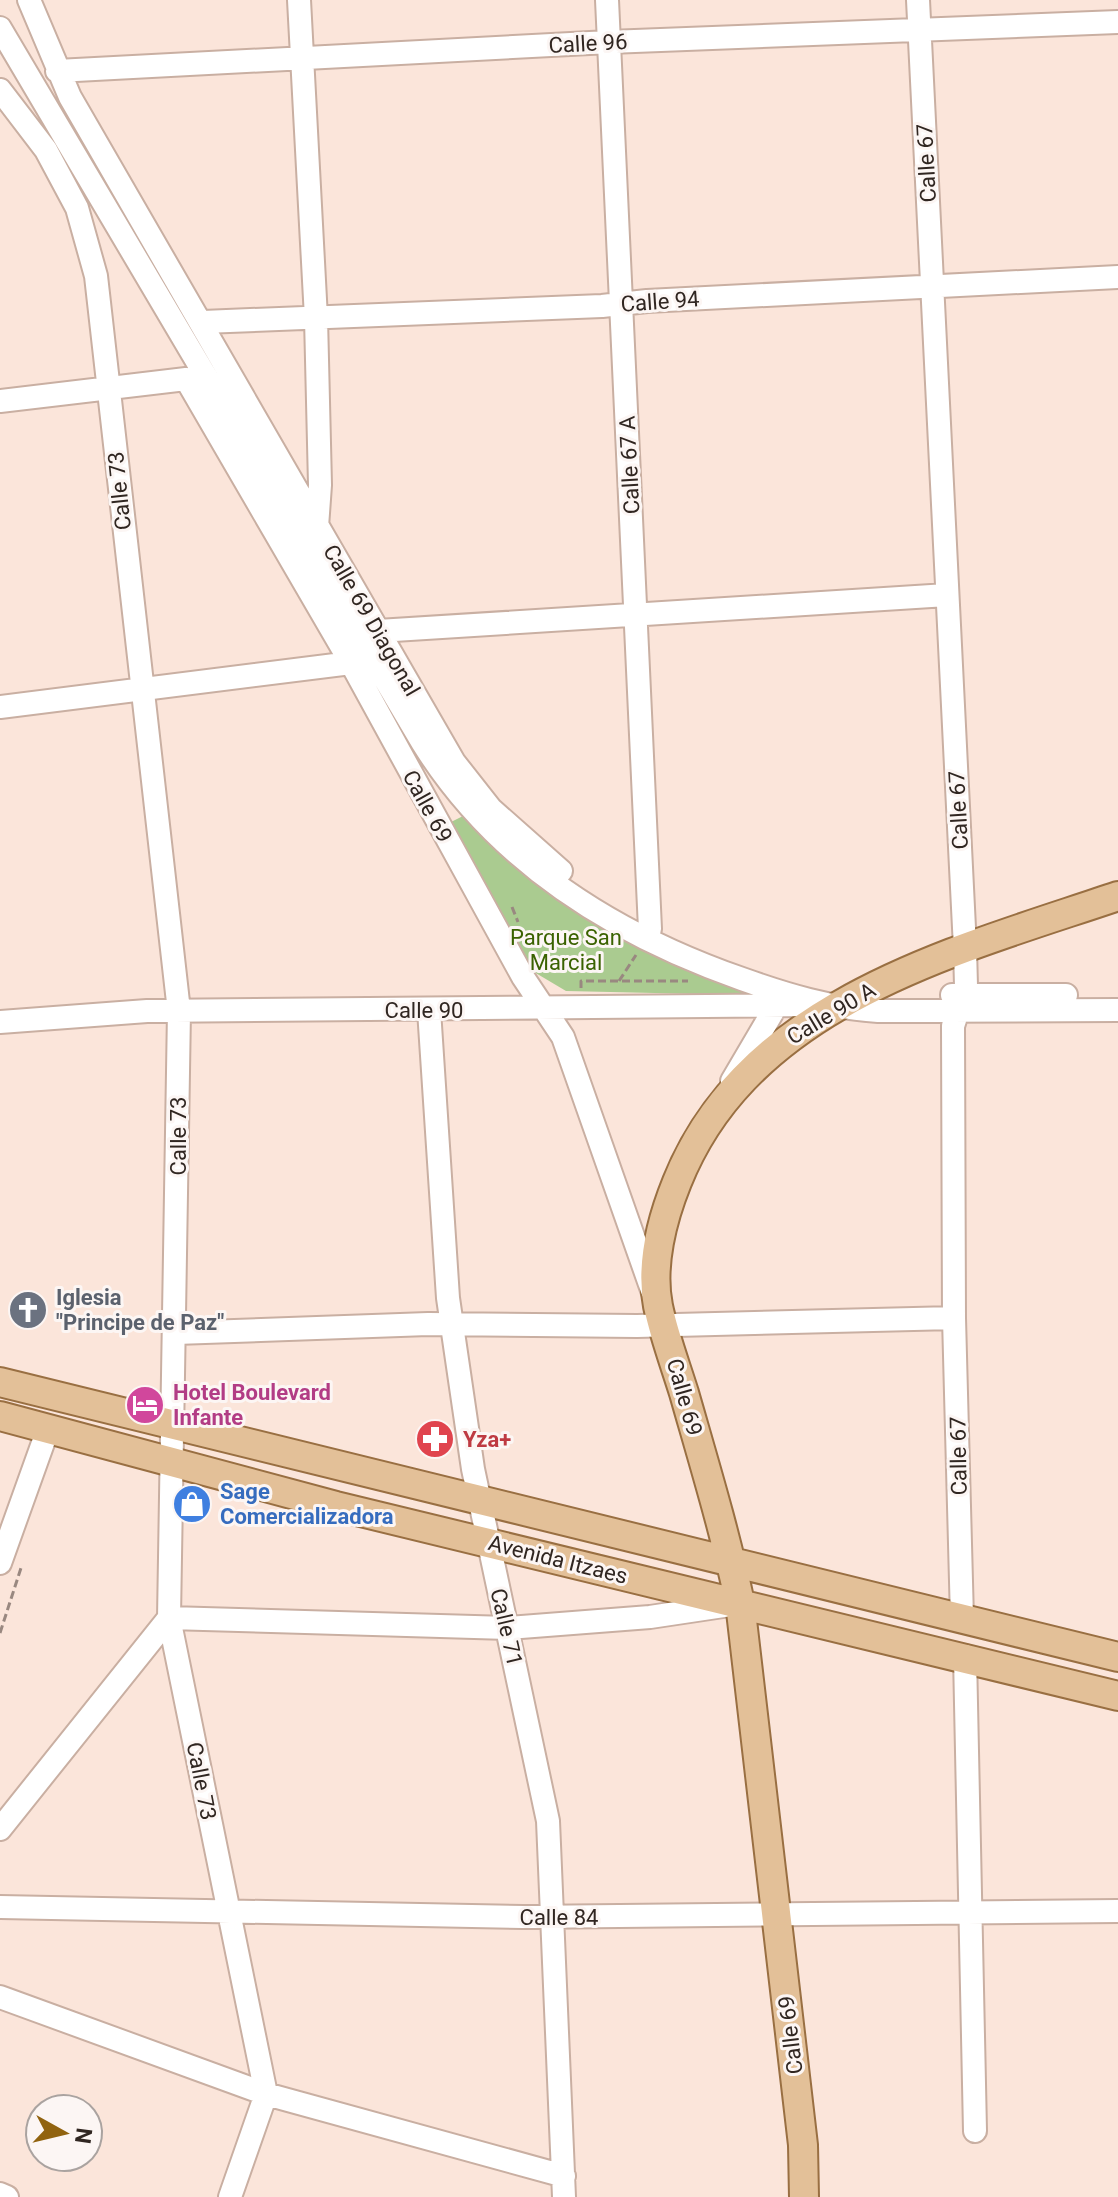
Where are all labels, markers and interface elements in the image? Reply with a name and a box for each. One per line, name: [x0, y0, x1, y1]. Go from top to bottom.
street label: Calle 96: [548, 29, 628, 58]
street label: Calle 67: [912, 123, 941, 203]
street label: Calle 94: [620, 286, 700, 317]
street label: Calle 67 A: [614, 414, 645, 515]
street label: Calle 73: [103, 450, 136, 531]
street label: Calle 69 Diagonal: [318, 540, 425, 700]
street label: Calle 69: [398, 766, 458, 847]
street label: Calle 67: [944, 770, 973, 850]
park label: Parque San Marcial: [510, 925, 622, 975]
street label: Calle 90 A: [783, 977, 881, 1050]
street label: Calle 90: [385, 998, 463, 1023]
street label: Calle 73: [166, 1097, 191, 1175]
place label: Iglesia "Principe de Paz": [56, 1285, 224, 1335]
church icon: Iglesia "Principe de Paz": [7, 1289, 49, 1331]
street label: Calle 69: [662, 1356, 707, 1438]
place label: Hotel Boulevard Infante: [173, 1380, 331, 1430]
hotel icon: Hotel Boulevard Infante: [124, 1384, 166, 1426]
street label: Calle 67: [945, 1416, 972, 1496]
pharmacy icon: Yza+: [414, 1418, 456, 1460]
place label: Yza+: [463, 1427, 511, 1452]
place label: Sage Comercializadora: [220, 1479, 394, 1529]
shop icon: Sage Comercializadora: [171, 1483, 213, 1525]
street label: Avenida Itzaes: [486, 1530, 630, 1589]
street label: Calle 71: [485, 1586, 528, 1668]
street label: Calle 73: [182, 1740, 221, 1822]
street label: Calle 84: [520, 1905, 598, 1930]
street label: Calle 69: [773, 1994, 808, 2076]
north arrow: [24, 2093, 104, 2173]
text: N: [70, 2126, 97, 2145]

